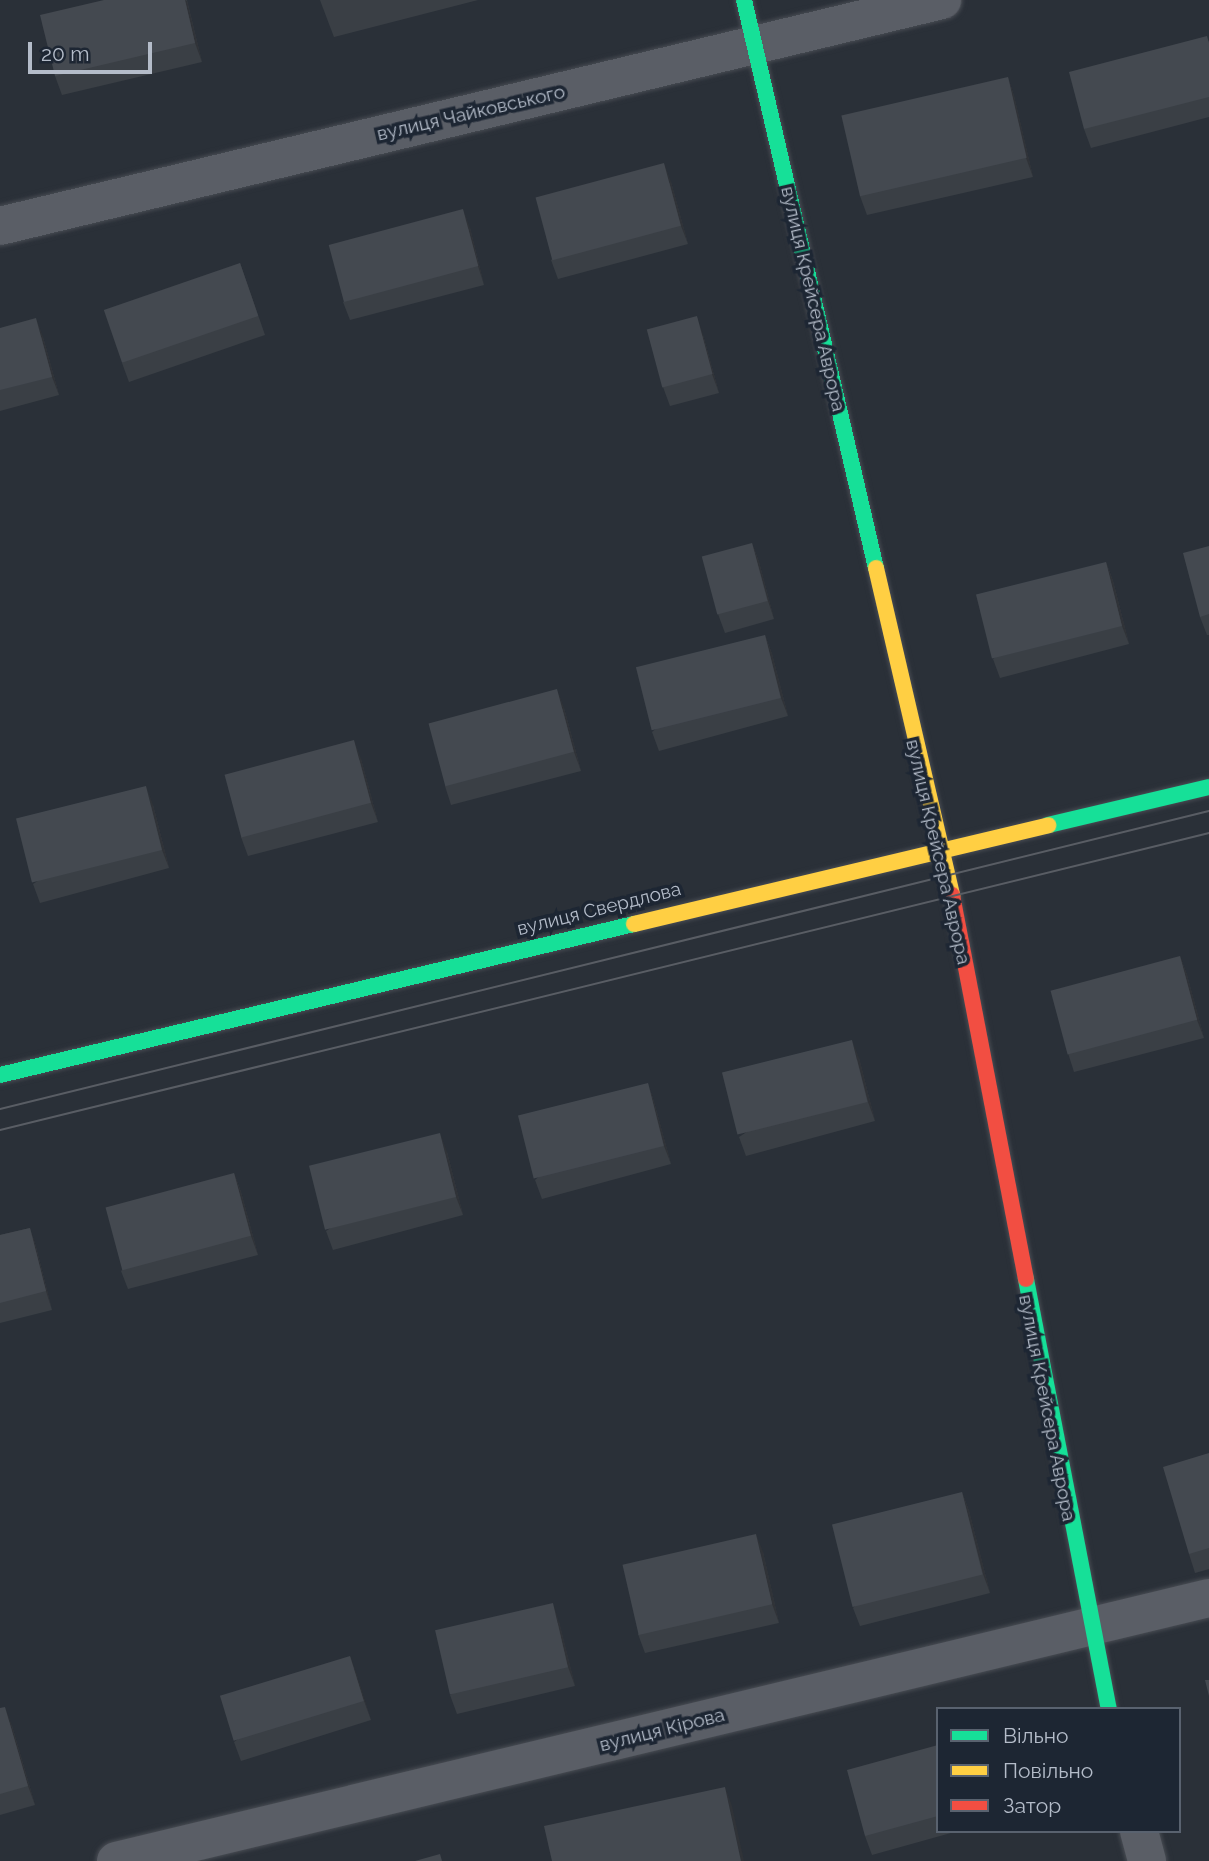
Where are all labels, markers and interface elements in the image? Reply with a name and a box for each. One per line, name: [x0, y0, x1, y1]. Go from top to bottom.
scale bar: [32, 28, 156, 72]
text: 20 m: [41, 41, 89, 66]
street label: вулиця Чайковського: [375, 80, 567, 146]
street label: вулиця Крейсера Аврора: [776, 184, 850, 414]
street label: вулиця Крейсера Аврора: [901, 737, 975, 967]
street label: вулиця Свердлова: [515, 878, 683, 940]
street label: вулиця Крейсера Аврора: [1014, 1292, 1080, 1524]
street label: вулиця Кірова: [597, 1703, 727, 1757]
legend: [936, 1707, 1181, 1833]
text: Вільно: [1003, 1723, 1069, 1748]
text: Повільно: [1003, 1758, 1093, 1783]
text: Затор: [1003, 1793, 1061, 1818]

